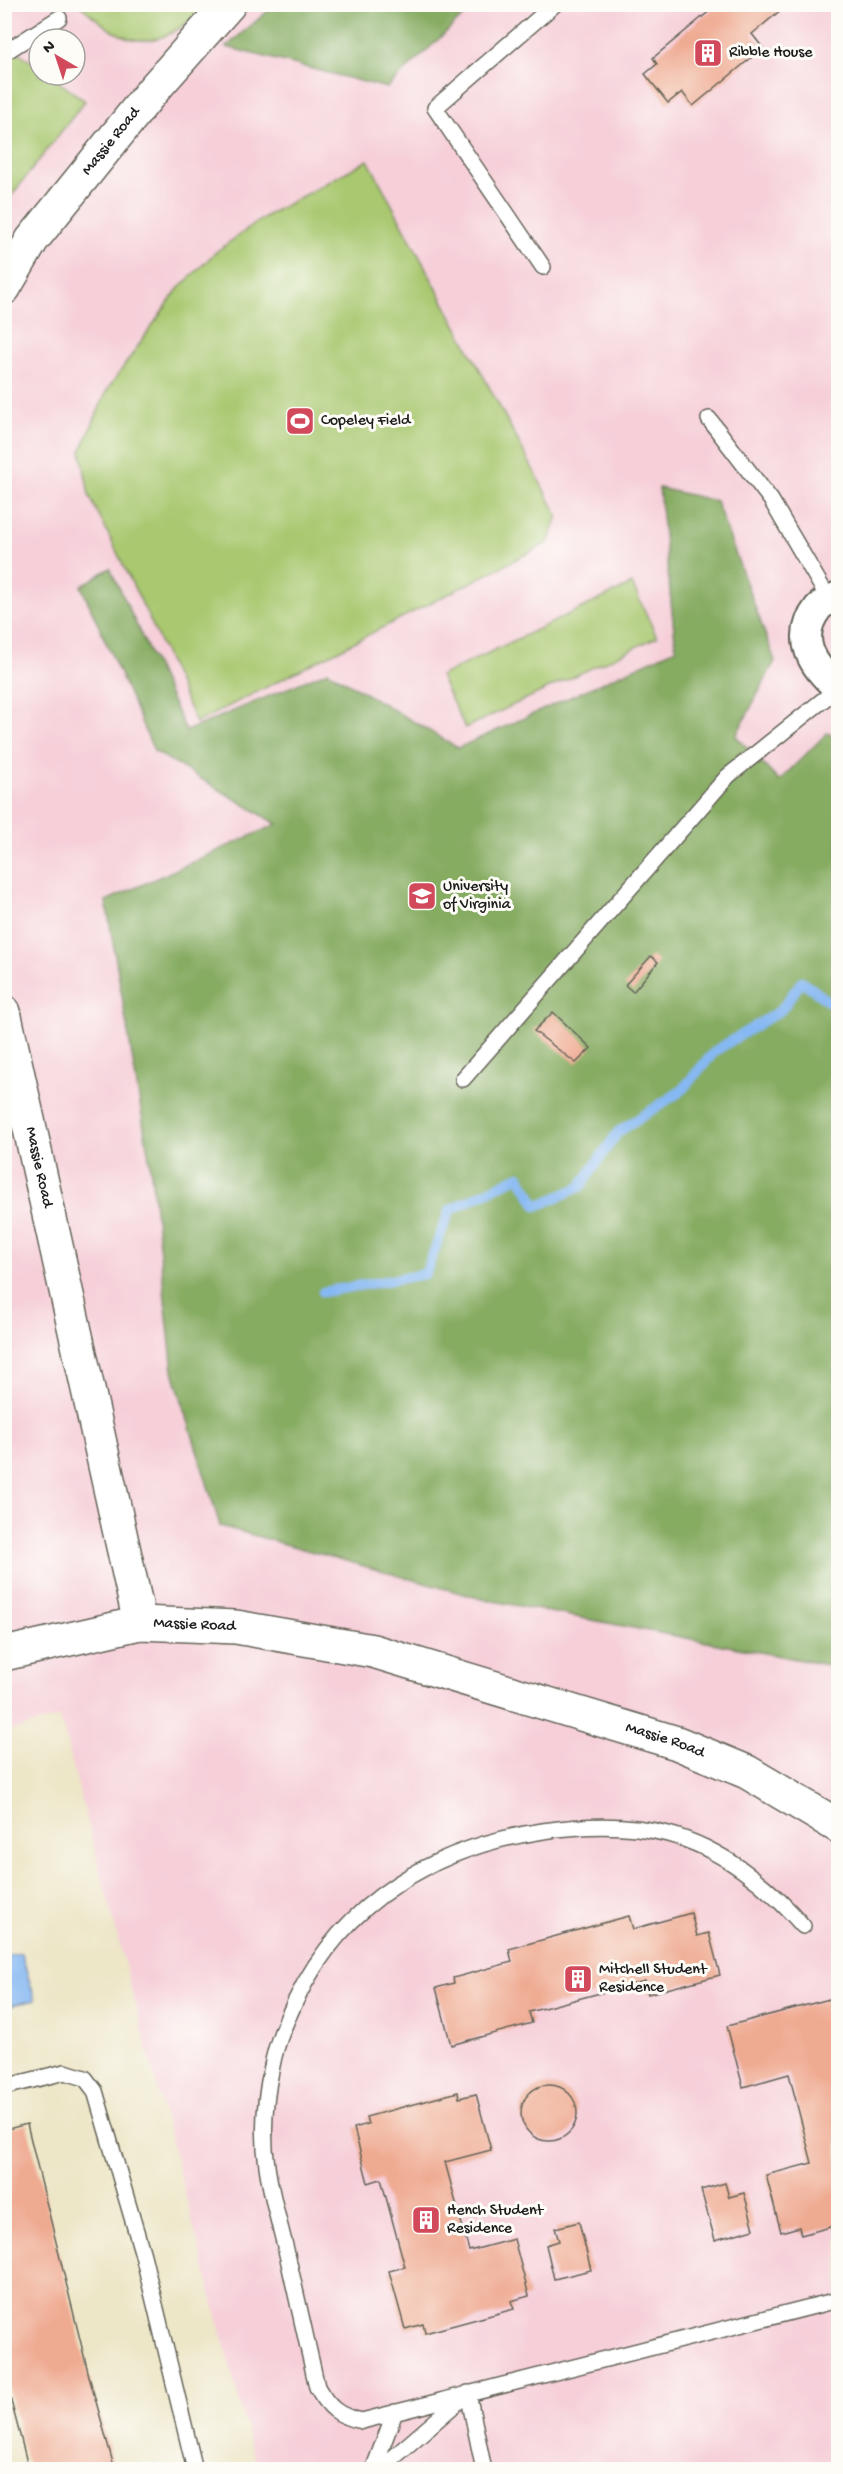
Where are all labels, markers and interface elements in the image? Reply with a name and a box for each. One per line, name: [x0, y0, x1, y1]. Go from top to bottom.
north arrow: [27, 27, 87, 87]
text: N: [40, 37, 60, 59]
building icon: Ribble House: [692, 37, 724, 69]
place label: Ribble House: [729, 44, 813, 63]
street label: Massie Road: [78, 102, 146, 180]
sports icon: Copeley Field: [284, 405, 316, 437]
place label: Copeley Field: [321, 412, 412, 431]
place label: University of Virginia: [443, 878, 512, 915]
school or university icon: University of Virginia: [406, 880, 438, 912]
street label: Massie Road: [20, 1125, 57, 1211]
street label: Massie Road: [153, 1614, 238, 1637]
street label: Massie Road: [623, 1718, 709, 1763]
place label: Mitchell Student Residence: [599, 1961, 708, 1998]
building icon: Mitchell Student Residence: [562, 1963, 594, 1995]
place label: Hench Student Residence: [447, 2202, 545, 2239]
building icon: Hench Student Residence: [410, 2204, 442, 2236]

